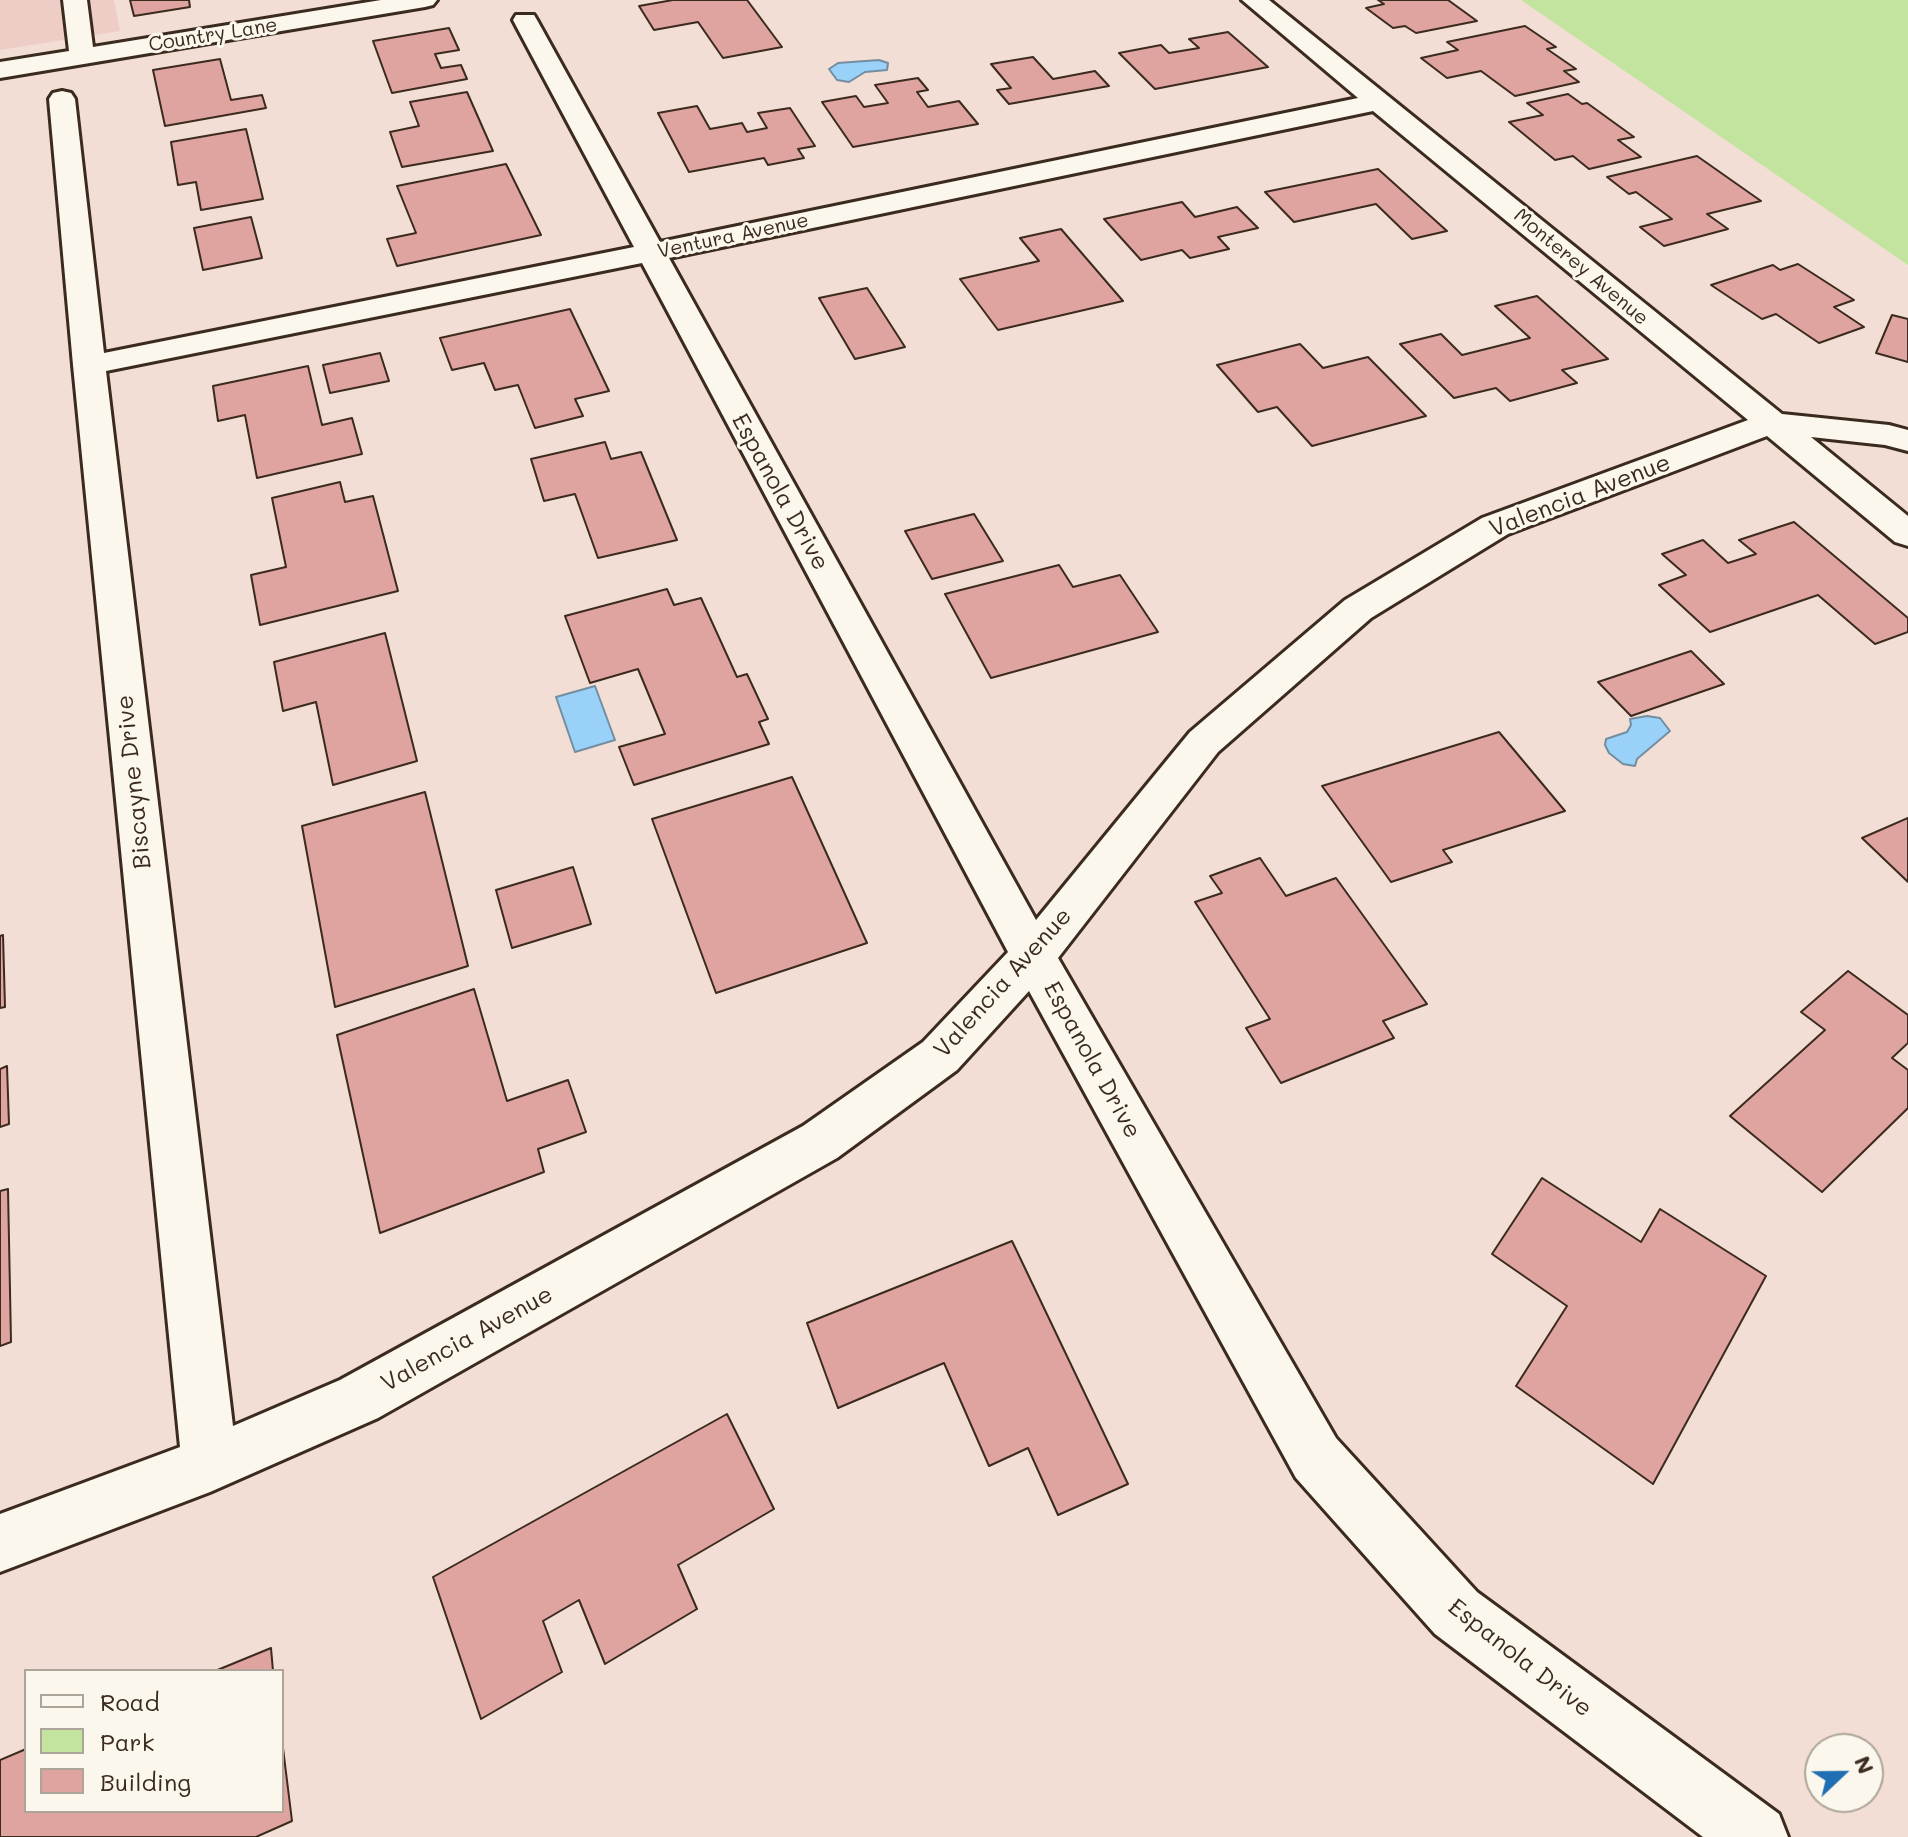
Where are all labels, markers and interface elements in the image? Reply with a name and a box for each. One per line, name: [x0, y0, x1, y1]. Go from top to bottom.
street label: Country Lane: [147, 13, 279, 57]
street label: Monterey Avenue: [1509, 204, 1653, 330]
street label: Ventura Avenue: [655, 208, 811, 264]
street label: Espanola Drive: [725, 409, 835, 575]
street label: Valencia Avenue: [1485, 448, 1675, 544]
street label: Biscayne Drive: [111, 694, 157, 870]
street label: Valencia Avenue: [928, 902, 1078, 1064]
street label: Espanola Drive: [1037, 977, 1147, 1143]
street label: Valencia Avenue: [376, 1280, 558, 1398]
street label: Espanola Drive: [1442, 1593, 1598, 1723]
legend: [24, 1669, 284, 1813]
text: Road: [100, 1686, 160, 1717]
text: Park: [100, 1726, 154, 1757]
north arrow: [1804, 1733, 1884, 1813]
text: N: [1848, 1751, 1881, 1778]
text: Building: [100, 1766, 191, 1797]

